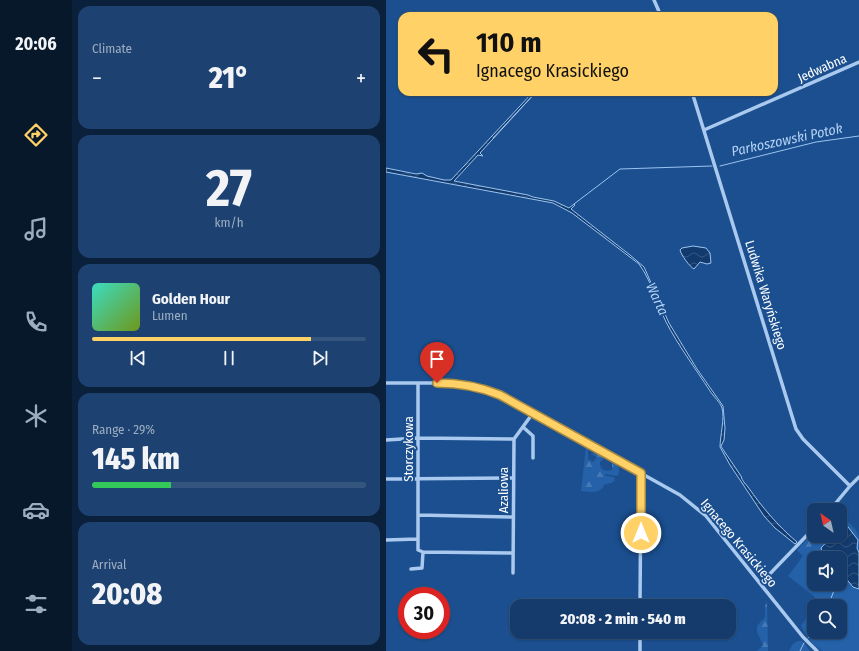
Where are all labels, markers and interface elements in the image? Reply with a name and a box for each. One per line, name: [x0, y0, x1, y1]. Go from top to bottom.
text: 110 m: [476, 26, 542, 59]
icon: left: [410, 28, 462, 80]
text: 20:06: [15, 33, 57, 55]
text: Climate: [92, 41, 132, 56]
street label: Jedwabna: [795, 51, 849, 85]
text: 21°: [209, 60, 249, 96]
text: Ignacego Krasickiego: [476, 60, 629, 82]
text: −: [92, 65, 102, 92]
text: +: [356, 65, 366, 92]
water label: Parkoszowski Potok: [730, 120, 844, 160]
icon: directions: [22, 121, 50, 149]
text: 27: [206, 157, 252, 220]
icon: music: [22, 215, 50, 243]
text: km/h: [215, 215, 244, 230]
street label: Ludwika Waryńskiego: [742, 239, 790, 352]
water label: Warta: [642, 280, 672, 318]
text: Golden Hour: [152, 290, 230, 308]
icon: phone: [22, 308, 50, 336]
text: Lumen: [152, 308, 188, 323]
pin: [420, 342, 454, 383]
icon: previous: [127, 347, 149, 369]
icon: pause: [218, 347, 240, 369]
icon: next: [309, 347, 331, 369]
icon: arrive: [426, 348, 448, 370]
icon: climate: [22, 402, 50, 430]
street label: Storczykowa: [401, 416, 416, 482]
text: Range · 29%: [92, 422, 155, 437]
text: 145 km: [92, 441, 180, 477]
street label: Azaliowa: [496, 467, 511, 513]
icon: car: [22, 496, 50, 524]
street label: Ignacego Krasickiego: [698, 496, 780, 590]
north arrow: [807, 503, 847, 543]
map controls: [807, 503, 847, 639]
position arrow: [620, 512, 662, 554]
button: sound: [807, 551, 847, 591]
text: Arrival: [92, 557, 126, 572]
text: 20:08: [92, 576, 162, 612]
speed limit sign: 30: [398, 587, 450, 639]
icon: filters: [22, 590, 50, 618]
button: search: [807, 599, 847, 639]
text: 20:08 · 2 min · 540 m: [560, 610, 686, 628]

